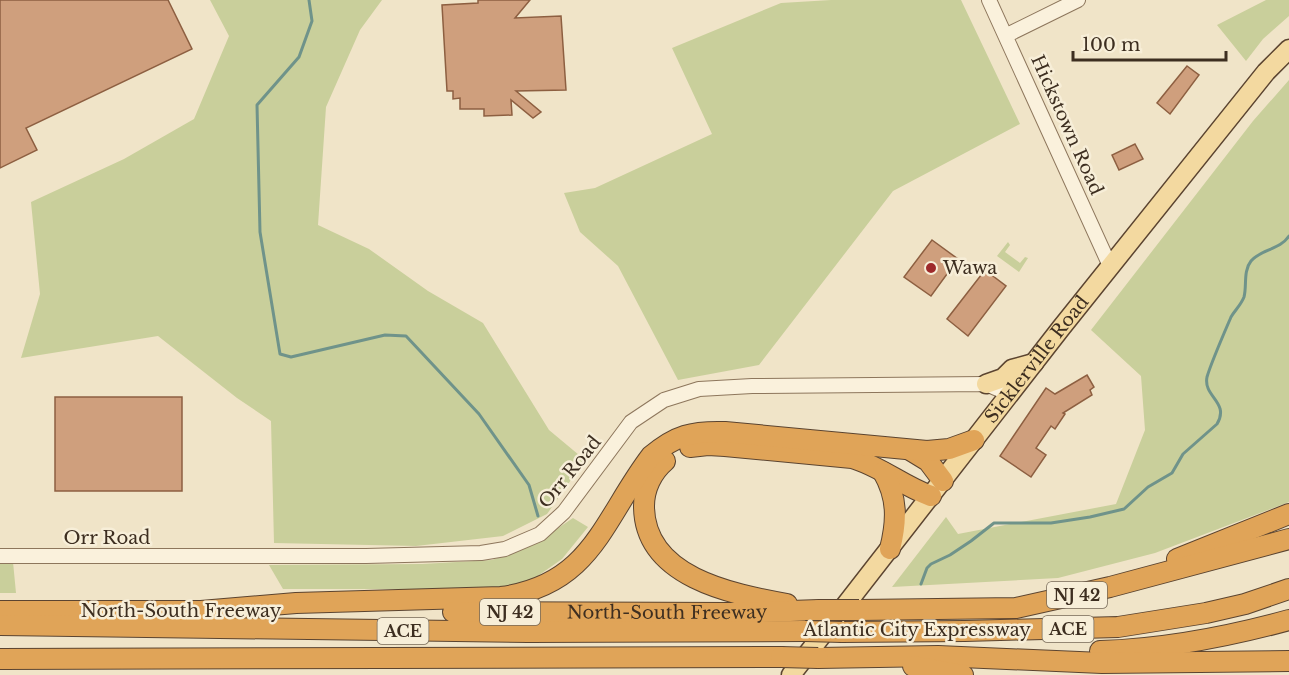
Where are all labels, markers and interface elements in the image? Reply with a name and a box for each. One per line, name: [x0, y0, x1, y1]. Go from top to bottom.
scale bar: [1073, 24, 1226, 62]
text: 100 m: [1082, 34, 1140, 56]
street label: Hickstown Road: [1026, 52, 1108, 198]
place label: Wawa: [942, 257, 997, 279]
marker: Wawa: [924, 261, 938, 275]
street label: Sicklerville Road: [980, 291, 1093, 427]
street label: Orr Road: [534, 431, 606, 513]
street label: Orr Road: [64, 527, 150, 549]
road number: NJ 42: [1047, 582, 1107, 608]
road number: NJ 42: [480, 599, 540, 625]
street label: North-South Freeway: [81, 600, 282, 622]
street label: North-South Freeway: [567, 601, 768, 624]
road number: ACE: [1042, 616, 1094, 642]
road number: ACE: [378, 618, 428, 644]
street label: Atlantic City Expressway: [802, 619, 1031, 641]

